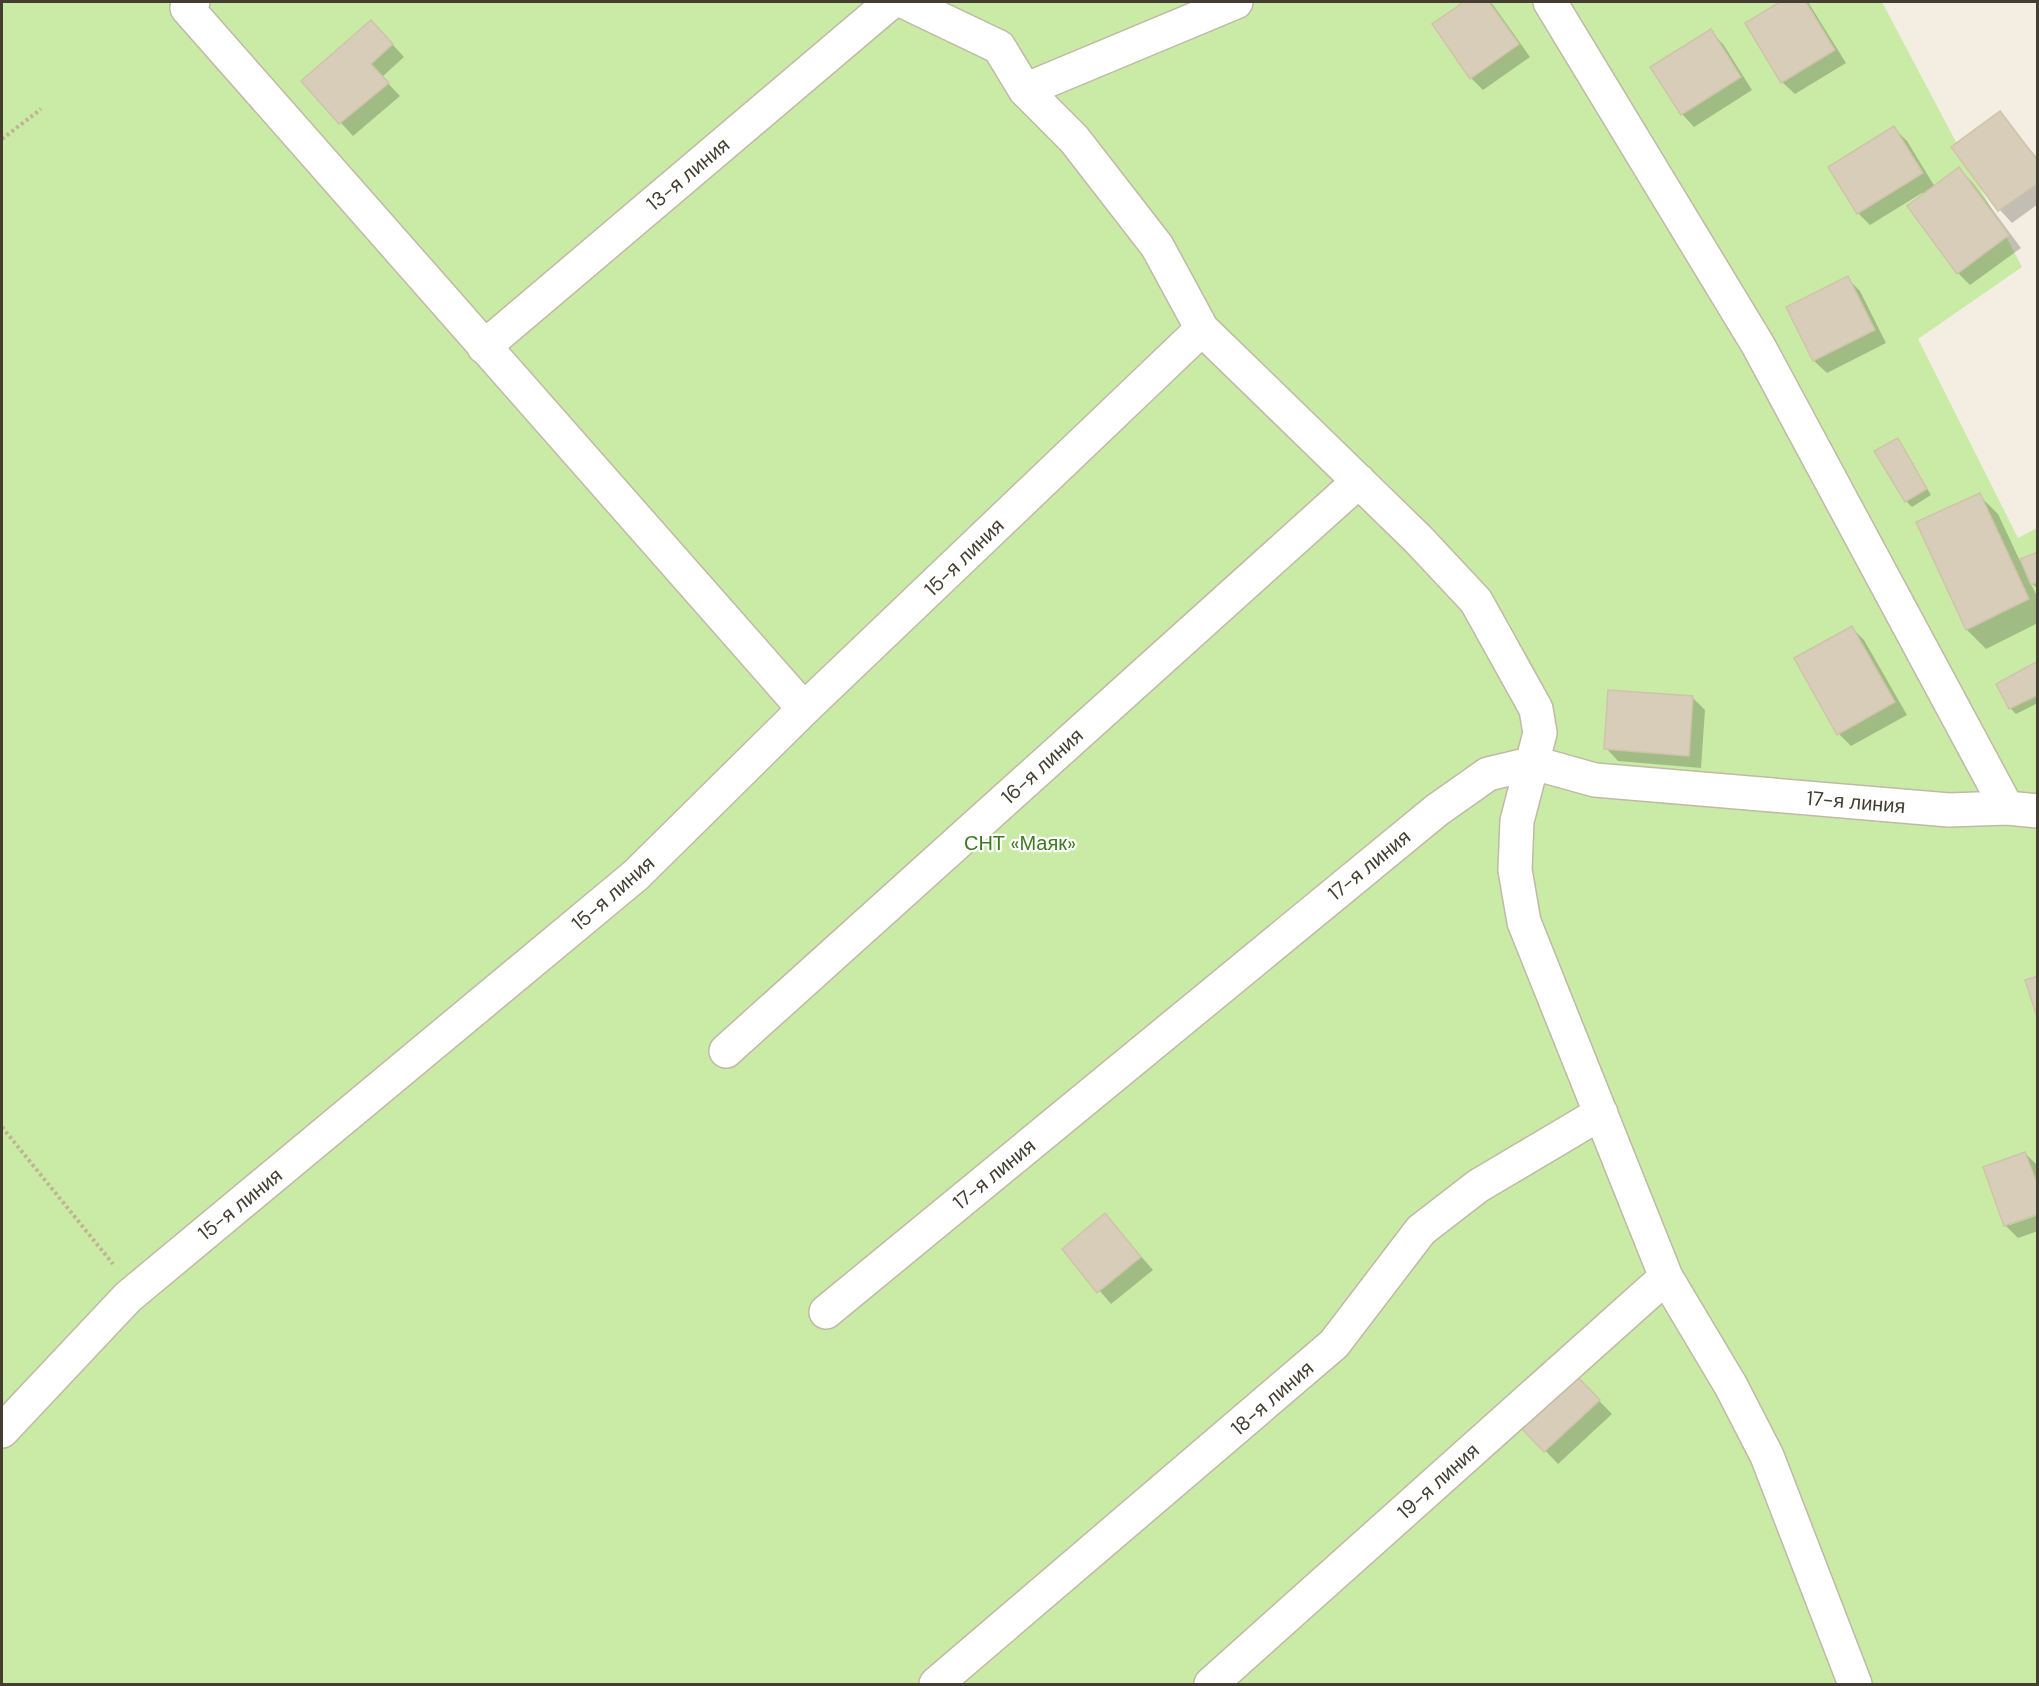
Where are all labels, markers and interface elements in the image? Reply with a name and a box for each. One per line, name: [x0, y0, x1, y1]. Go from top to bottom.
street label: 13-я линия: [641, 132, 735, 216]
street label: 15-я линия: [919, 512, 1009, 602]
street label: 16-я линия: [996, 722, 1088, 810]
street label: 17-я линия: [1806, 785, 1906, 819]
street label: 17-я линия: [1322, 824, 1416, 906]
park label: СНТ «Маяк»: [964, 830, 1076, 856]
street label: 15-я линия: [566, 850, 660, 936]
street label: 17-я линия: [947, 1133, 1041, 1215]
street label: 15-я линия: [192, 1162, 288, 1246]
street label: 18-я линия: [1225, 1355, 1319, 1441]
street label: 19-я линия: [1392, 1437, 1484, 1525]

